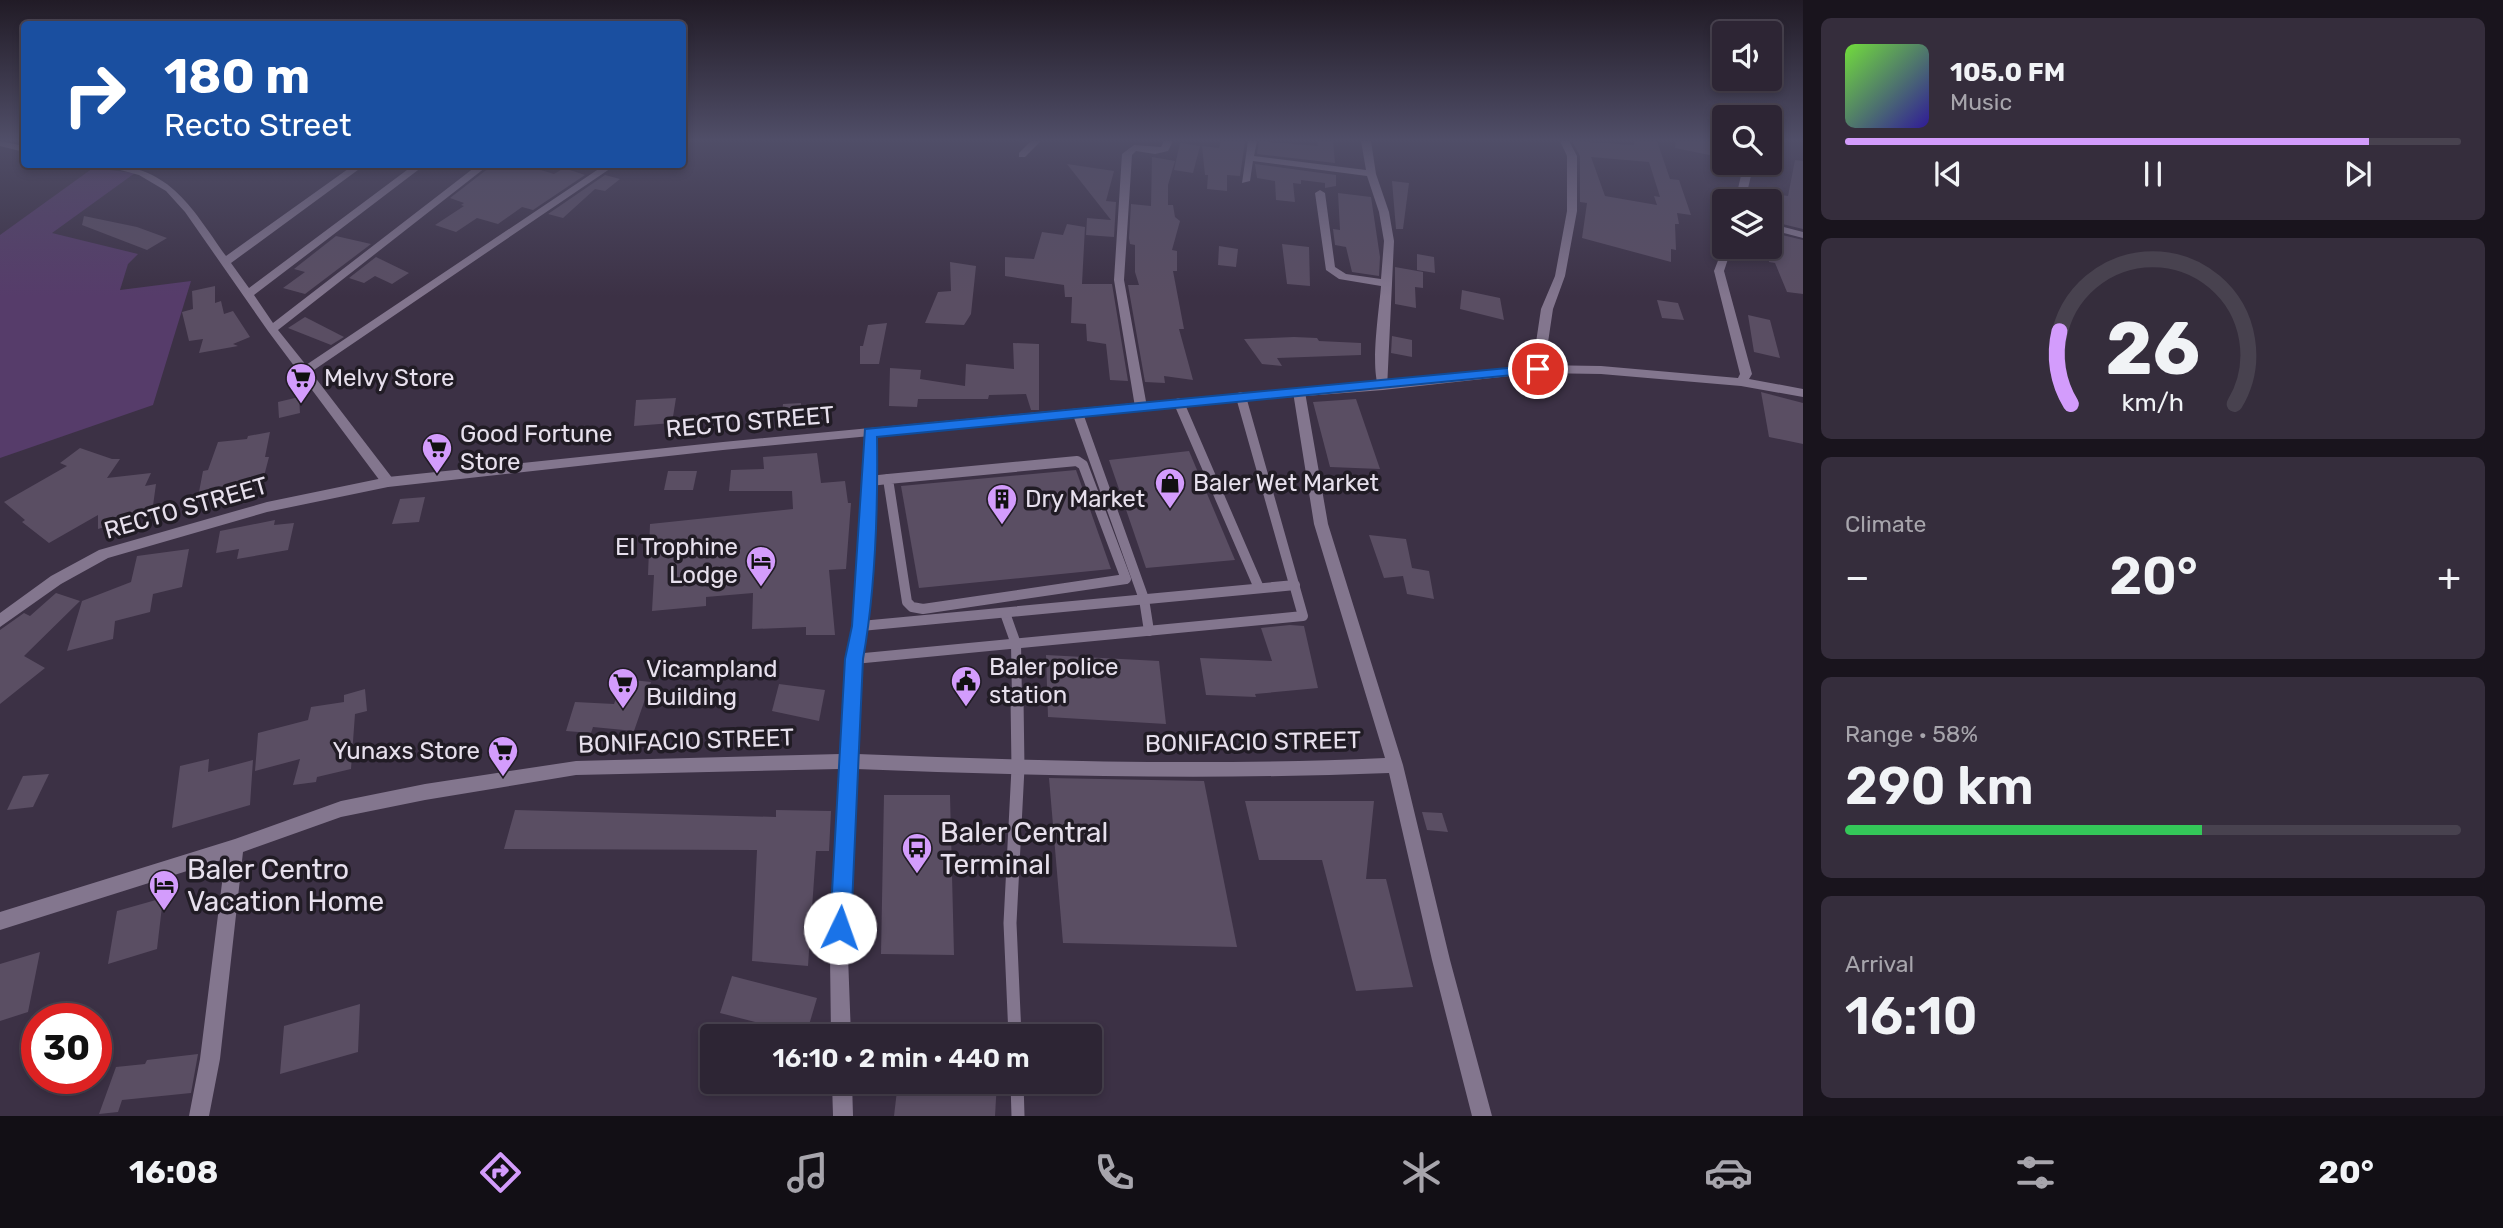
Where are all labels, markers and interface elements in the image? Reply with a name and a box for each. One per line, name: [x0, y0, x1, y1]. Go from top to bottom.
map controls: [1712, 21, 1782, 259]
button: sound: [1712, 21, 1782, 91]
text: 180 m: [164, 47, 310, 105]
icon: right: [49, 49, 140, 140]
text: 105.0 FM: [1950, 57, 2065, 88]
text: Music: [1950, 88, 2012, 116]
button: search: [1712, 105, 1782, 175]
text: Recto Street: [164, 106, 352, 144]
icon: previous: [1929, 155, 1967, 193]
icon: pause: [2134, 155, 2172, 193]
icon: next: [2339, 155, 2377, 193]
button: layers: [1712, 189, 1782, 259]
text: 26: [2106, 307, 2200, 393]
pin: [1508, 339, 1568, 399]
icon: arrive: [1519, 350, 1557, 388]
supermarket icon: Melvy Store: [284, 361, 318, 405]
place label: Melvy Store: [324, 364, 455, 392]
text: km/h: [2122, 388, 2184, 417]
street label: RECTO STREET: [665, 401, 836, 443]
place label: Good Fortune Store: [460, 420, 613, 476]
supermarket icon: Good Fortune Store: [420, 431, 454, 475]
shop icon: Baler Wet Market: [1153, 466, 1187, 510]
place label: Baler Wet Market: [1193, 469, 1379, 497]
street label: RECTO STREET: [101, 471, 271, 545]
building icon: Dry Market: [985, 482, 1019, 526]
place label: Dry Market: [1025, 485, 1145, 513]
text: Climate: [1845, 510, 1926, 538]
place label: El Trophine Lodge: [615, 533, 738, 589]
hotel icon: El Trophine Lodge: [744, 544, 778, 588]
text: 20°: [2109, 545, 2198, 607]
text: −: [1845, 554, 1870, 600]
text: +: [2437, 554, 2461, 600]
place label: Baler police station: [989, 653, 1118, 709]
place label: Vicampland Building: [646, 655, 778, 711]
public building icon: Baler police station: [949, 664, 983, 708]
supermarket icon: Vicampland Building: [606, 666, 640, 710]
text: Range · 58%: [1845, 720, 1978, 748]
street label: BONIFACIO STREET: [577, 723, 795, 759]
street label: BONIFACIO STREET: [1145, 726, 1361, 758]
supermarket icon: Yunaxs Store: [486, 734, 520, 778]
place label: Yunaxs Store: [332, 737, 480, 765]
text: 290 km: [1845, 755, 2034, 817]
place label: Baler Central Terminal: [940, 816, 1108, 881]
bus stop icon: Baler Central Terminal: [900, 831, 934, 875]
place label: Baler Centro Vacation Home: [187, 853, 384, 918]
hotel icon: Baler Centro Vacation Home: [147, 868, 181, 912]
position arrow: [803, 891, 877, 965]
text: Arrival: [1845, 950, 1914, 978]
text: 16:10: [1845, 985, 1977, 1047]
speed limit sign: 30: [21, 1003, 112, 1094]
text: 16:10 · 2 min · 440 m: [772, 1043, 1030, 1074]
icon: directions: [476, 1148, 525, 1197]
icon: music: [783, 1148, 832, 1197]
icon: phone: [1090, 1148, 1139, 1197]
icon: climate: [1397, 1148, 1446, 1197]
icon: car: [1704, 1148, 1753, 1197]
icon: filters: [2011, 1148, 2060, 1197]
text: 16:08: [129, 1153, 219, 1191]
text: 20°: [2318, 1153, 2374, 1191]

